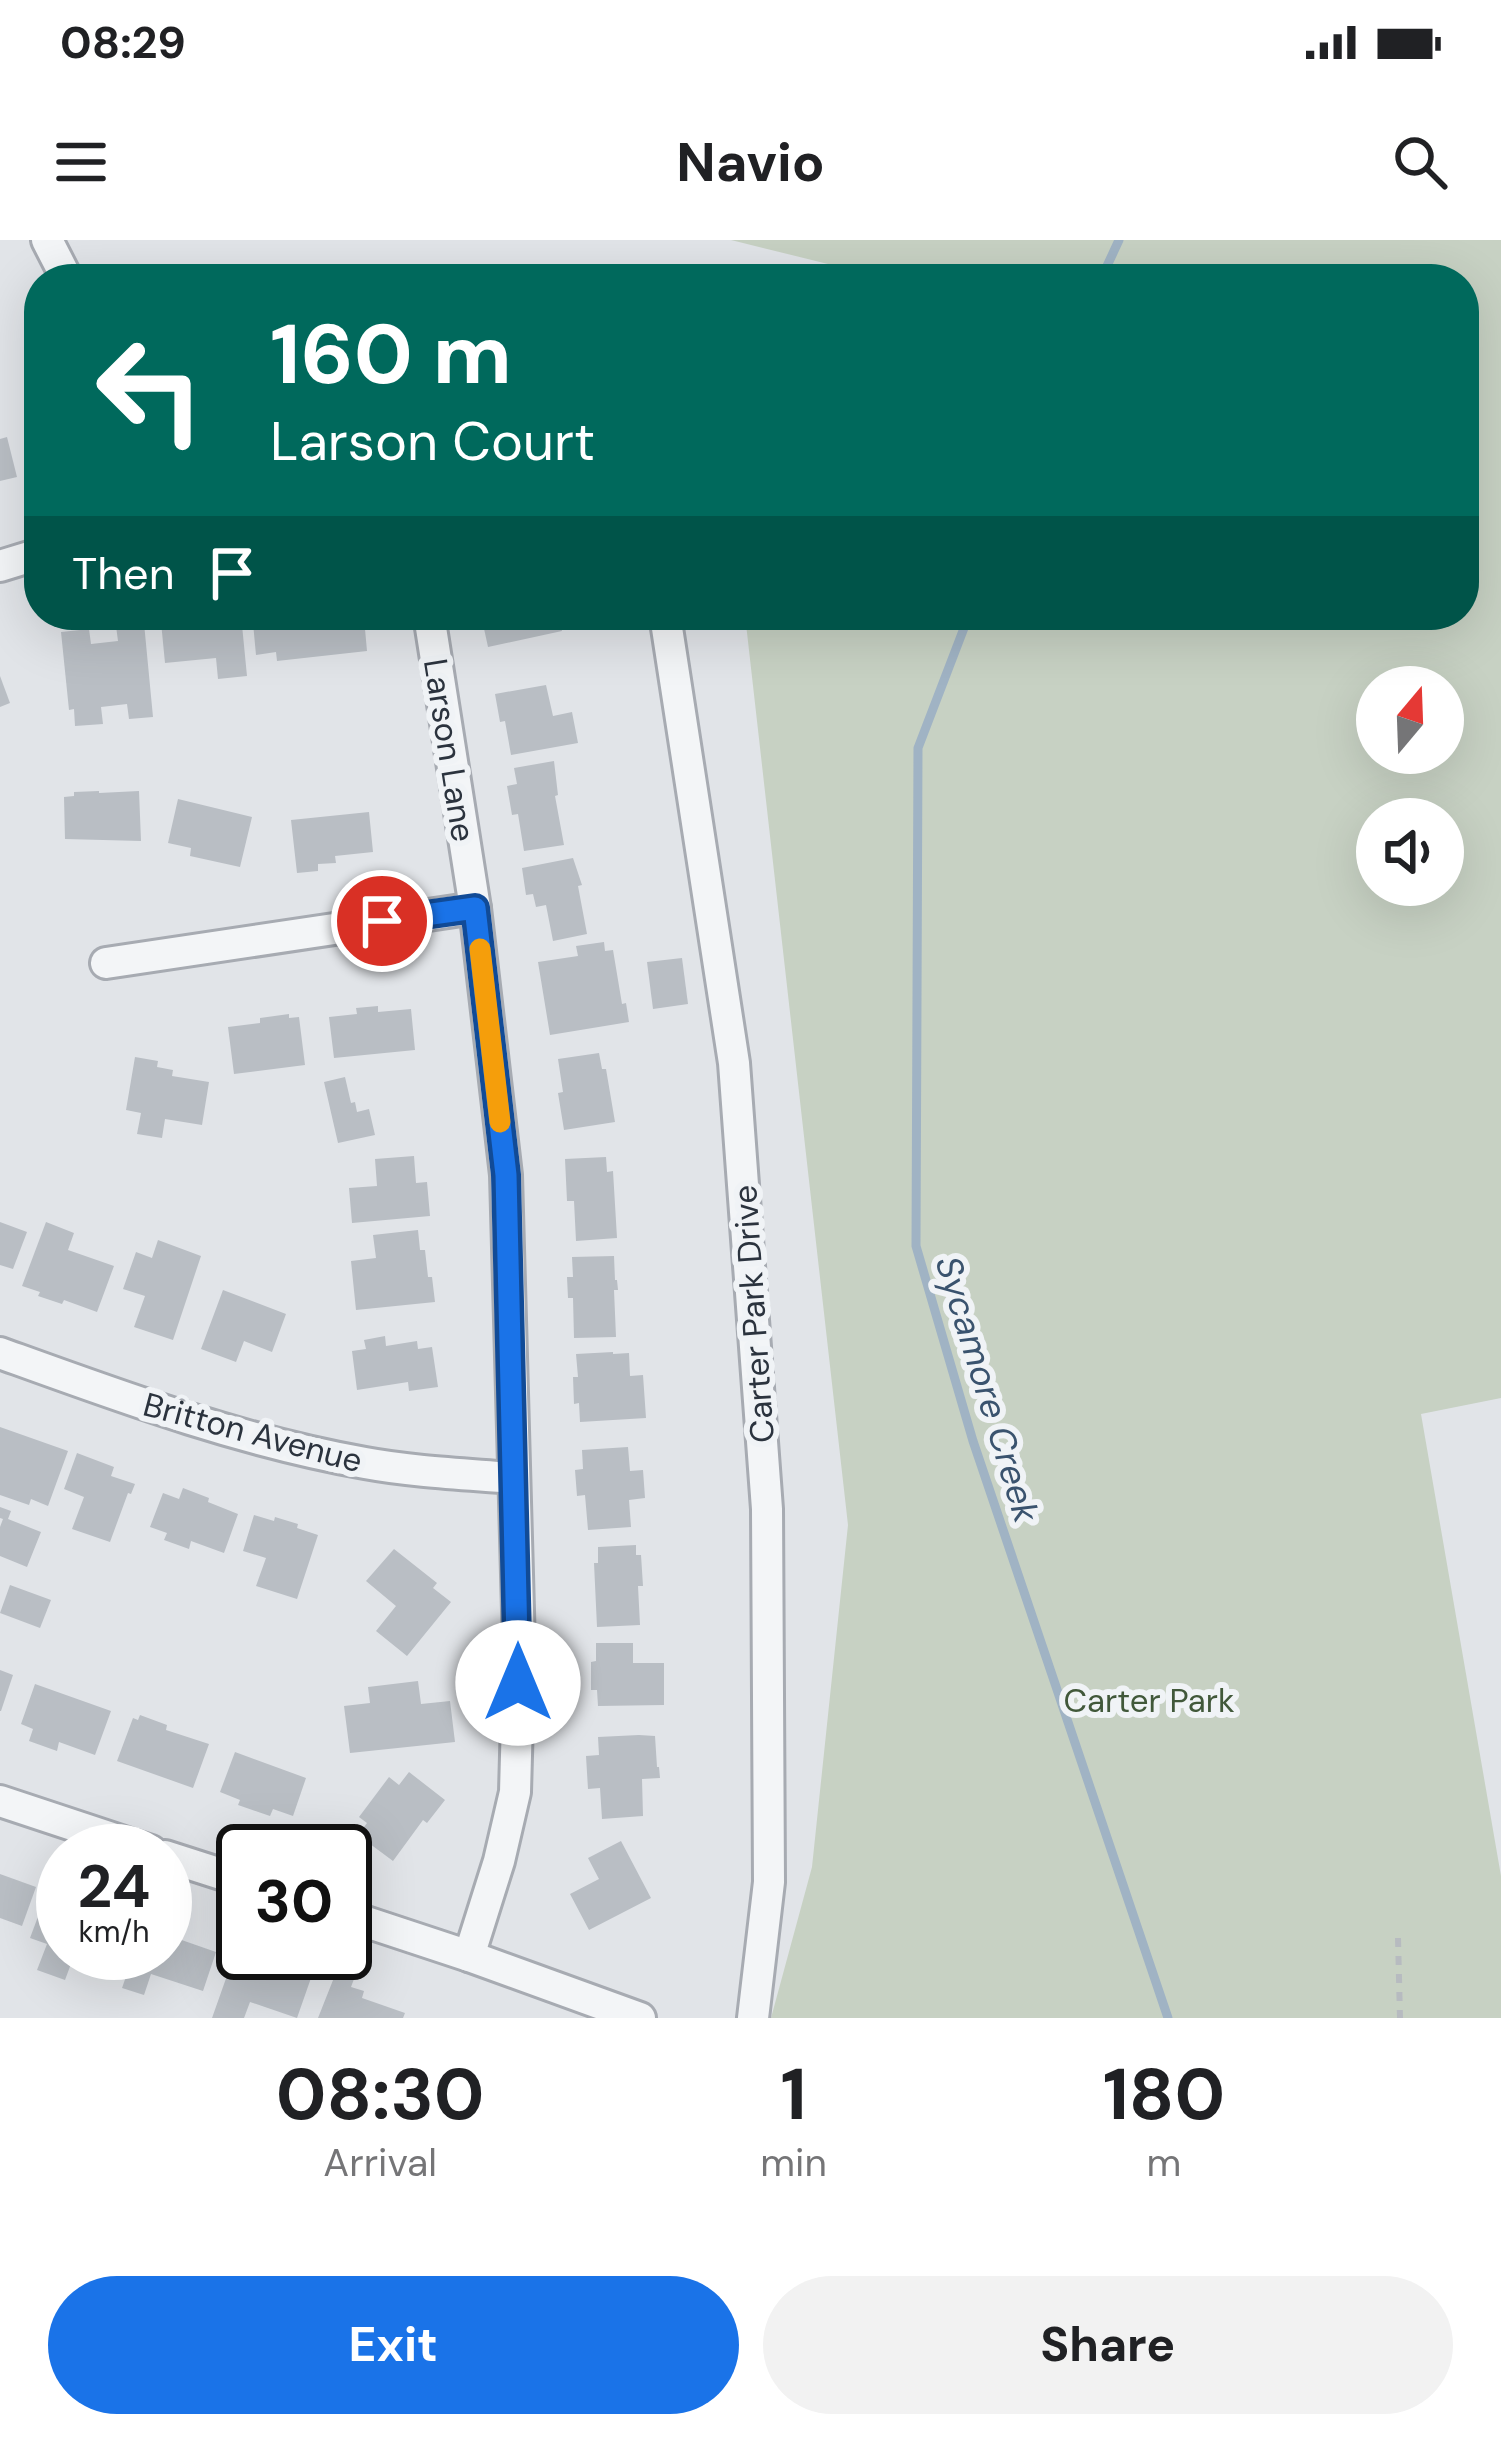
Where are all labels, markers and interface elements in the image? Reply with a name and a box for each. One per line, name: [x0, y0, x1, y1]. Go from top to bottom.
text: 08:29: [60, 13, 186, 72]
text: Navio: [676, 127, 825, 198]
icon: menu: [48, 129, 114, 195]
icon: search: [1387, 129, 1453, 195]
text: 160 m: [270, 300, 512, 409]
icon: left: [72, 312, 228, 468]
text: Larson Court: [270, 406, 595, 477]
icon: arrive: [199, 540, 265, 606]
text: Then: [72, 544, 175, 603]
street label: Larson Lane: [414, 656, 485, 845]
north arrow: [1356, 666, 1464, 774]
map controls: [1356, 666, 1464, 906]
button: sound: [1356, 798, 1464, 906]
pin: [331, 870, 433, 972]
icon: arrive: [349, 888, 415, 954]
street label: Carter Park Drive: [723, 1184, 784, 1444]
water label: Sycamore Creek: [925, 1250, 1051, 1529]
street label: Britton Avenue: [139, 1383, 367, 1482]
position arrow: [455, 1620, 581, 1746]
park label: Carter Park: [1063, 1679, 1235, 1722]
speed limit sign: 30: [216, 1824, 372, 1980]
text: 24: [77, 1847, 151, 1926]
text: km/h: [79, 1912, 149, 1951]
text: 08:30: [276, 2048, 484, 2141]
text: 1: [780, 2048, 807, 2141]
text: 180: [1103, 2048, 1225, 2141]
text: Arrival: [323, 2137, 437, 2188]
text: min: [760, 2137, 827, 2188]
text: m: [1147, 2137, 1181, 2188]
button: Exit: [48, 2276, 739, 2414]
button: Share: [763, 2276, 1453, 2414]

